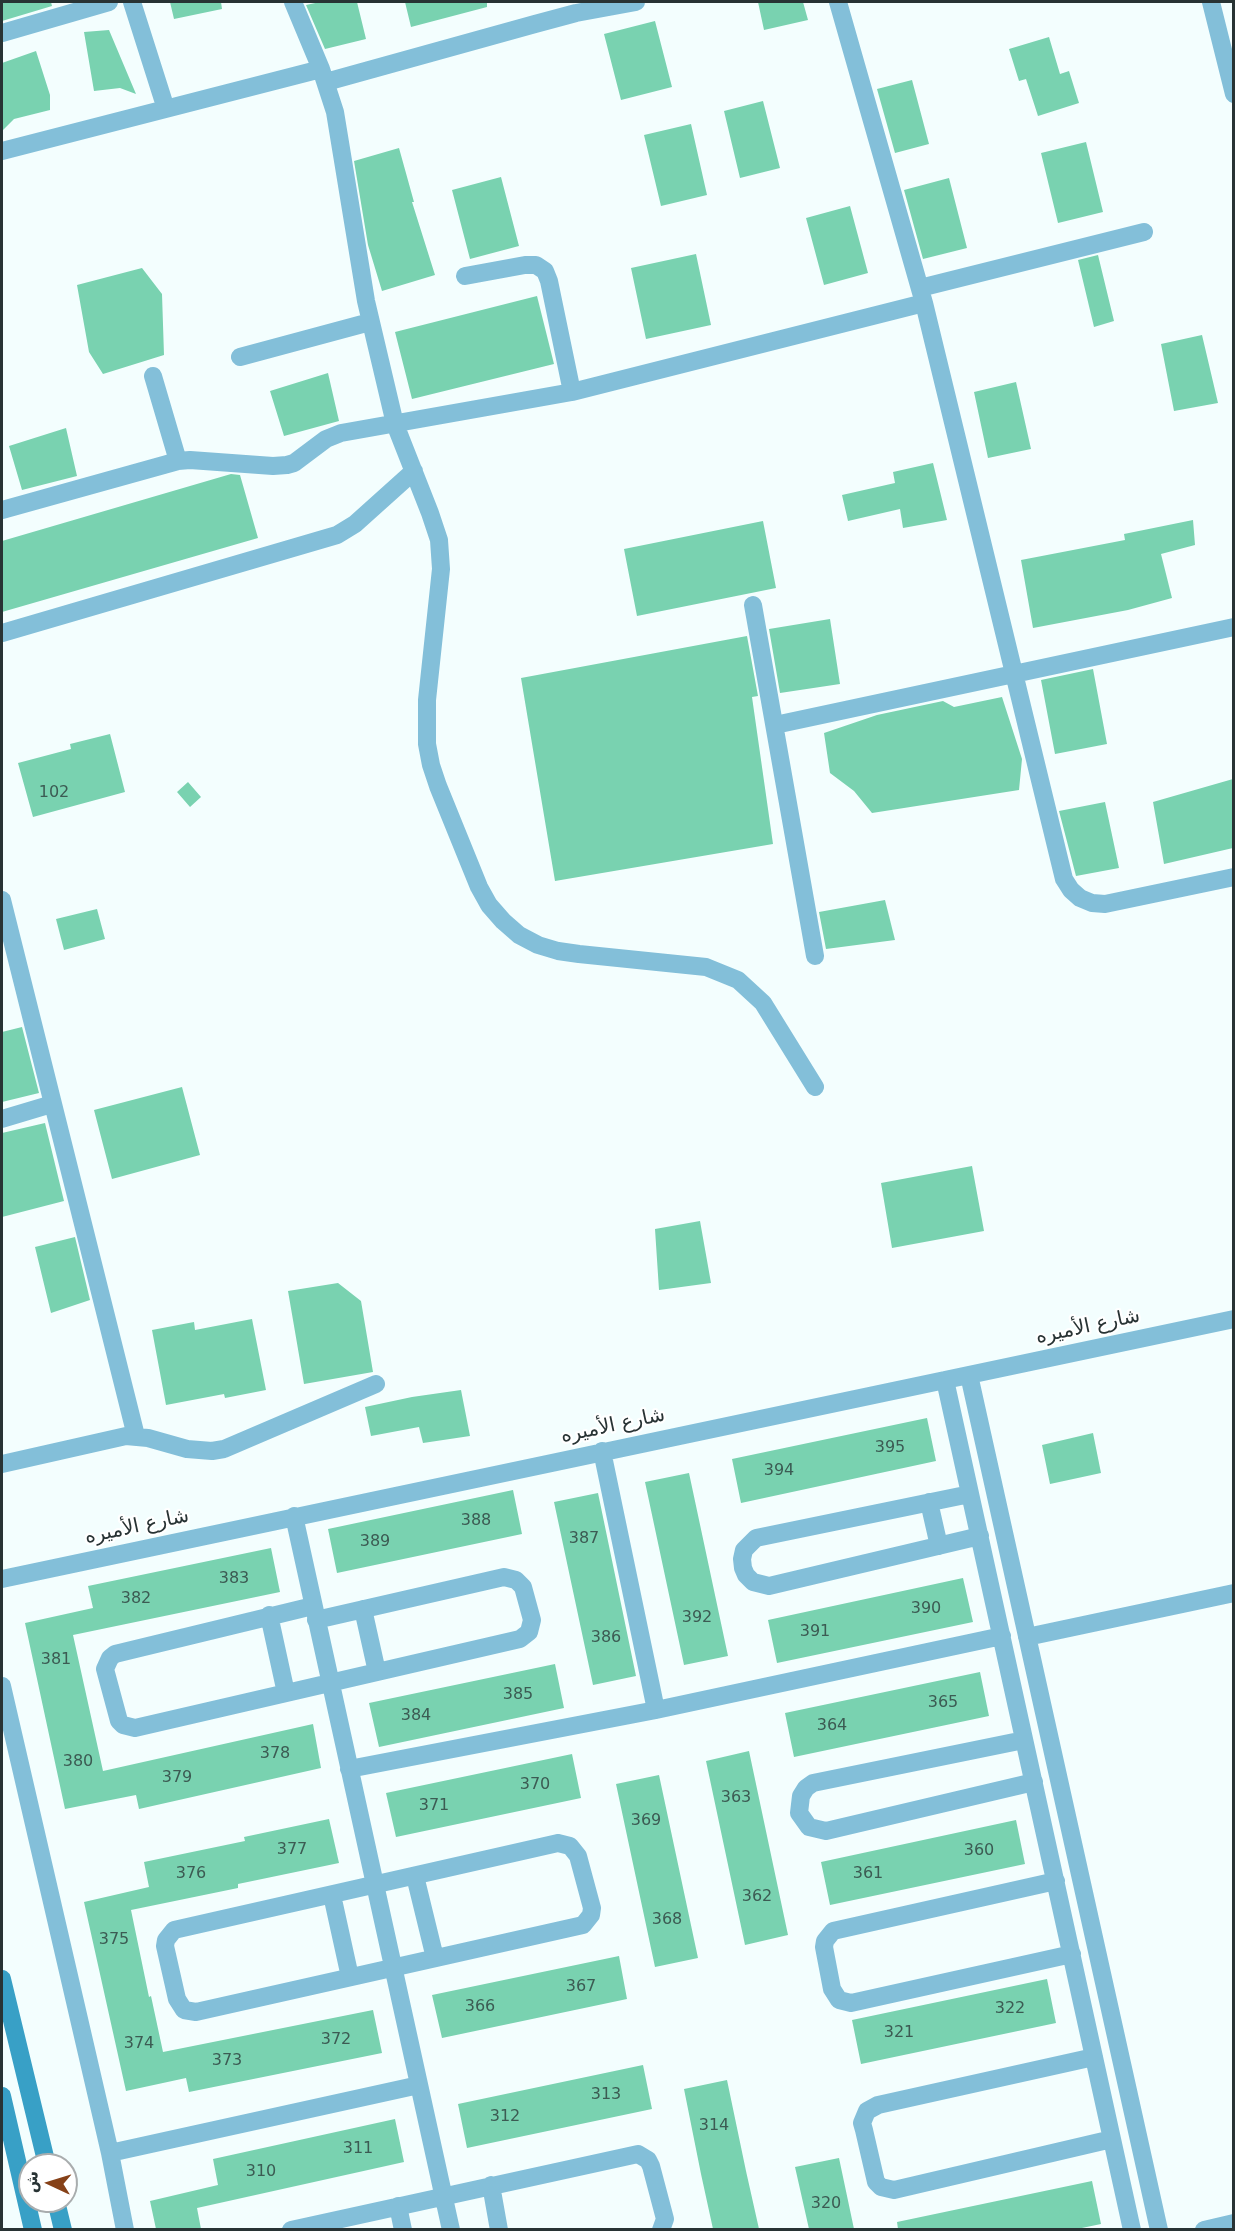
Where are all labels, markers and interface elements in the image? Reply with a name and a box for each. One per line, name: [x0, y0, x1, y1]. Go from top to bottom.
house number: 102: [39, 783, 69, 803]
street label: شارع الأميره: [1034, 1304, 1142, 1350]
street label: شارع الأميره: [559, 1403, 667, 1449]
house number: 395: [875, 1438, 905, 1458]
house number: 394: [764, 1461, 794, 1481]
street label: شارع الأميره: [83, 1504, 191, 1550]
house number: 388: [461, 1511, 491, 1531]
house number: 387: [569, 1529, 599, 1549]
house number: 389: [360, 1532, 390, 1552]
house number: 383: [219, 1569, 249, 1589]
house number: 382: [121, 1589, 151, 1609]
house number: 390: [911, 1599, 941, 1619]
house number: 392: [682, 1608, 712, 1628]
house number: 391: [800, 1622, 830, 1642]
house number: 386: [591, 1628, 621, 1648]
house number: 381: [41, 1650, 71, 1670]
house number: 385: [503, 1685, 533, 1705]
house number: 365: [928, 1693, 958, 1713]
house number: 384: [401, 1706, 431, 1726]
house number: 364: [817, 1716, 847, 1736]
house number: 378: [260, 1744, 290, 1764]
house number: 380: [63, 1752, 93, 1772]
house number: 379: [162, 1768, 192, 1788]
house number: 370: [520, 1775, 550, 1795]
house number: 363: [721, 1788, 751, 1808]
house number: 371: [419, 1796, 449, 1816]
house number: 369: [631, 1811, 661, 1831]
house number: 377: [277, 1840, 307, 1860]
house number: 360: [964, 1841, 994, 1861]
house number: 376: [176, 1864, 206, 1884]
house number: 361: [853, 1864, 883, 1884]
house number: 362: [742, 1887, 772, 1907]
house number: 368: [652, 1910, 682, 1930]
house number: 375: [99, 1930, 129, 1950]
house number: 367: [566, 1977, 596, 1997]
house number: 366: [465, 1997, 495, 2017]
house number: 322: [995, 1999, 1025, 2019]
house number: 321: [884, 2023, 914, 2043]
house number: 372: [321, 2030, 351, 2050]
house number: 374: [124, 2034, 154, 2054]
house number: 373: [212, 2051, 242, 2071]
house number: 313: [591, 2085, 621, 2105]
house number: 312: [490, 2107, 520, 2127]
house number: 314: [699, 2116, 729, 2136]
house number: 311: [343, 2139, 373, 2159]
north arrow: [18, 2153, 78, 2213]
house number: 310: [246, 2162, 276, 2182]
text: ش: [21, 2170, 42, 2194]
house number: 320: [811, 2194, 841, 2214]

